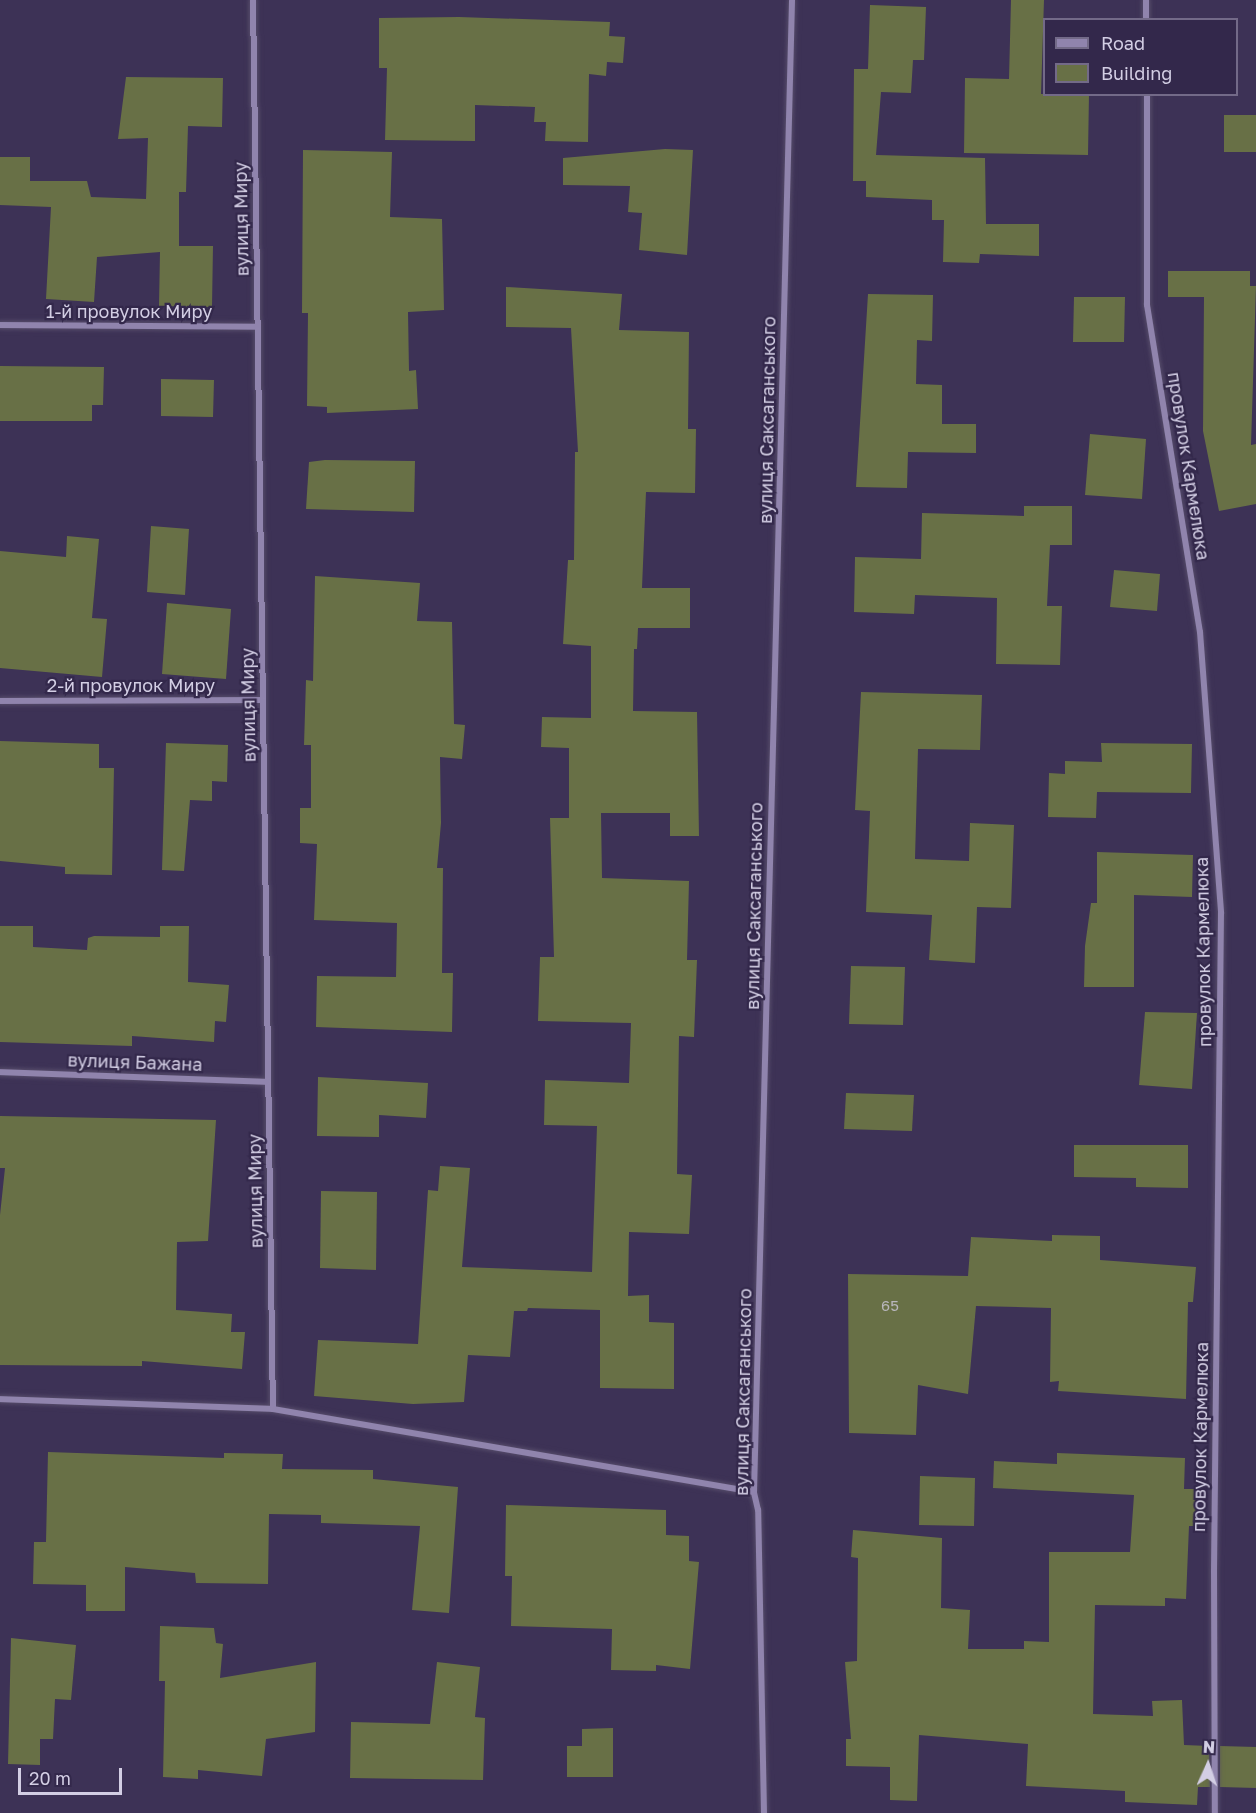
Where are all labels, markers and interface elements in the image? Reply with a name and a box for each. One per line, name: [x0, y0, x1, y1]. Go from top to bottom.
legend: [1043, 18, 1238, 96]
text: Road: [1101, 32, 1145, 54]
text: Building: [1101, 62, 1172, 84]
street label: вулиця Миру: [229, 162, 253, 276]
street label: 1-й провулок Миру: [46, 300, 212, 322]
street label: вулиця Саксаганського: [754, 316, 780, 524]
street label: провулок Кармелюка: [1163, 370, 1215, 562]
street label: вулиця Миру: [236, 648, 260, 762]
street label: 2-й провулок Миру: [47, 674, 215, 696]
street label: вулиця Саксаганського: [741, 802, 767, 1010]
street label: провулок Кармелюка: [1191, 857, 1215, 1047]
street label: вулиця Бажана: [67, 1049, 203, 1075]
street label: вулиця Миру: [243, 1134, 267, 1248]
street label: вулиця Саксаганського: [730, 1288, 756, 1496]
house number: 65: [881, 1297, 899, 1315]
street label: провулок Кармелюка: [1188, 1342, 1212, 1532]
north arrow: [1178, 1735, 1238, 1795]
text: N: [1202, 1737, 1216, 1757]
scale bar: [21, 1756, 124, 1794]
text: 20 m: [29, 1767, 71, 1789]

